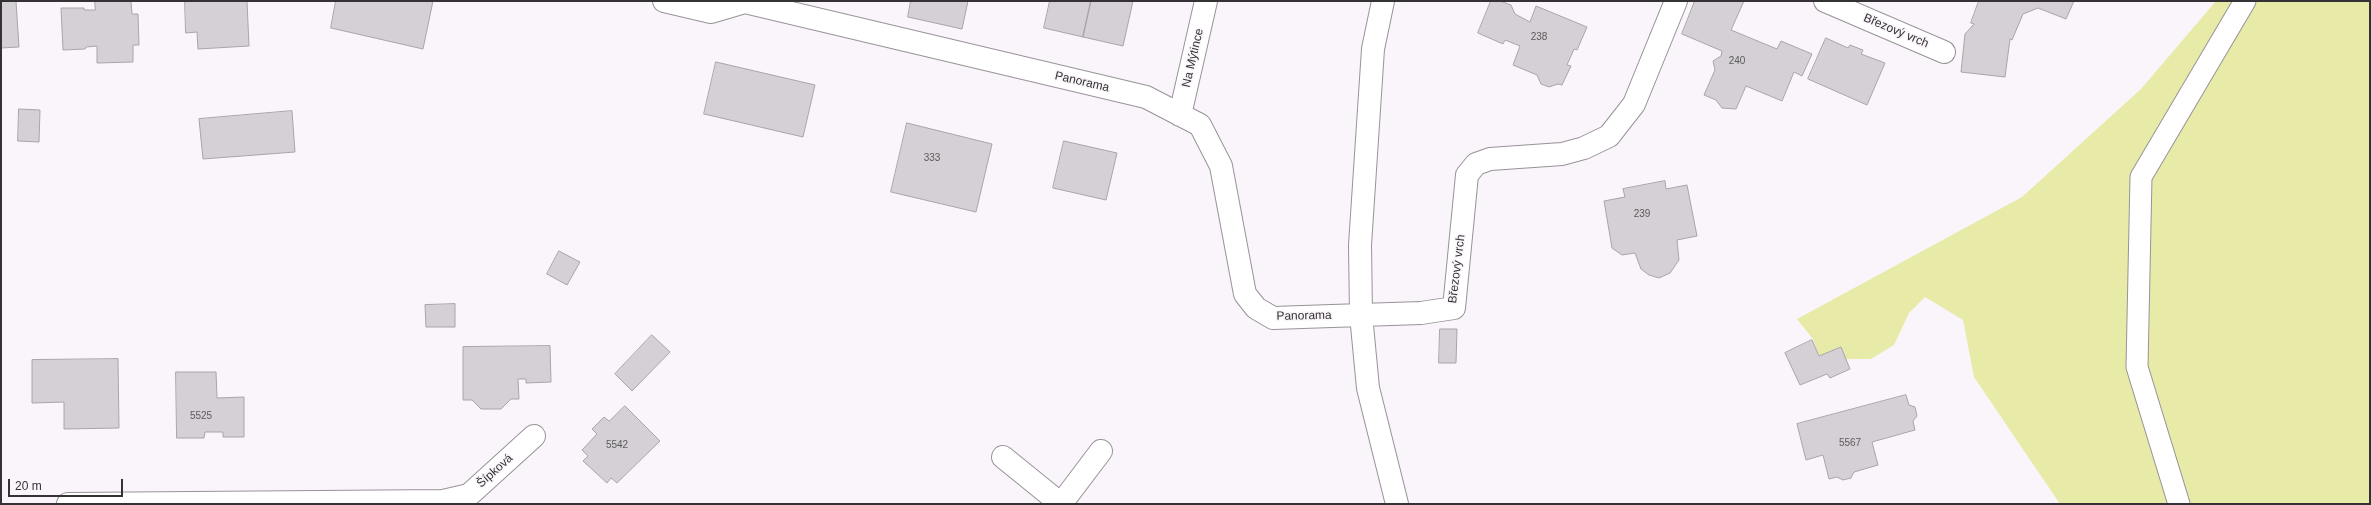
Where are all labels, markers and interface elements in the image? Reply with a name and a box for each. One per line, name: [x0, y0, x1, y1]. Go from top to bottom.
street label: Březový vrch: [1861, 11, 1931, 51]
street label: Na Mýtince: [1179, 27, 1207, 89]
house number: 238: [1531, 31, 1547, 43]
house number: 240: [1729, 55, 1745, 67]
street label: Panorama: [1053, 69, 1111, 95]
house number: 333: [924, 152, 940, 164]
house number: 239: [1634, 208, 1650, 220]
street label: Březový vrch: [1446, 234, 1468, 304]
street label: Panorama: [1276, 308, 1332, 324]
house number: 5525: [190, 410, 212, 422]
house number: 5567: [1839, 437, 1861, 449]
house number: 5542: [606, 439, 628, 451]
street label: Šípková: [474, 451, 516, 491]
scale bar: [10, 471, 125, 497]
text: 20 m: [15, 479, 42, 493]

